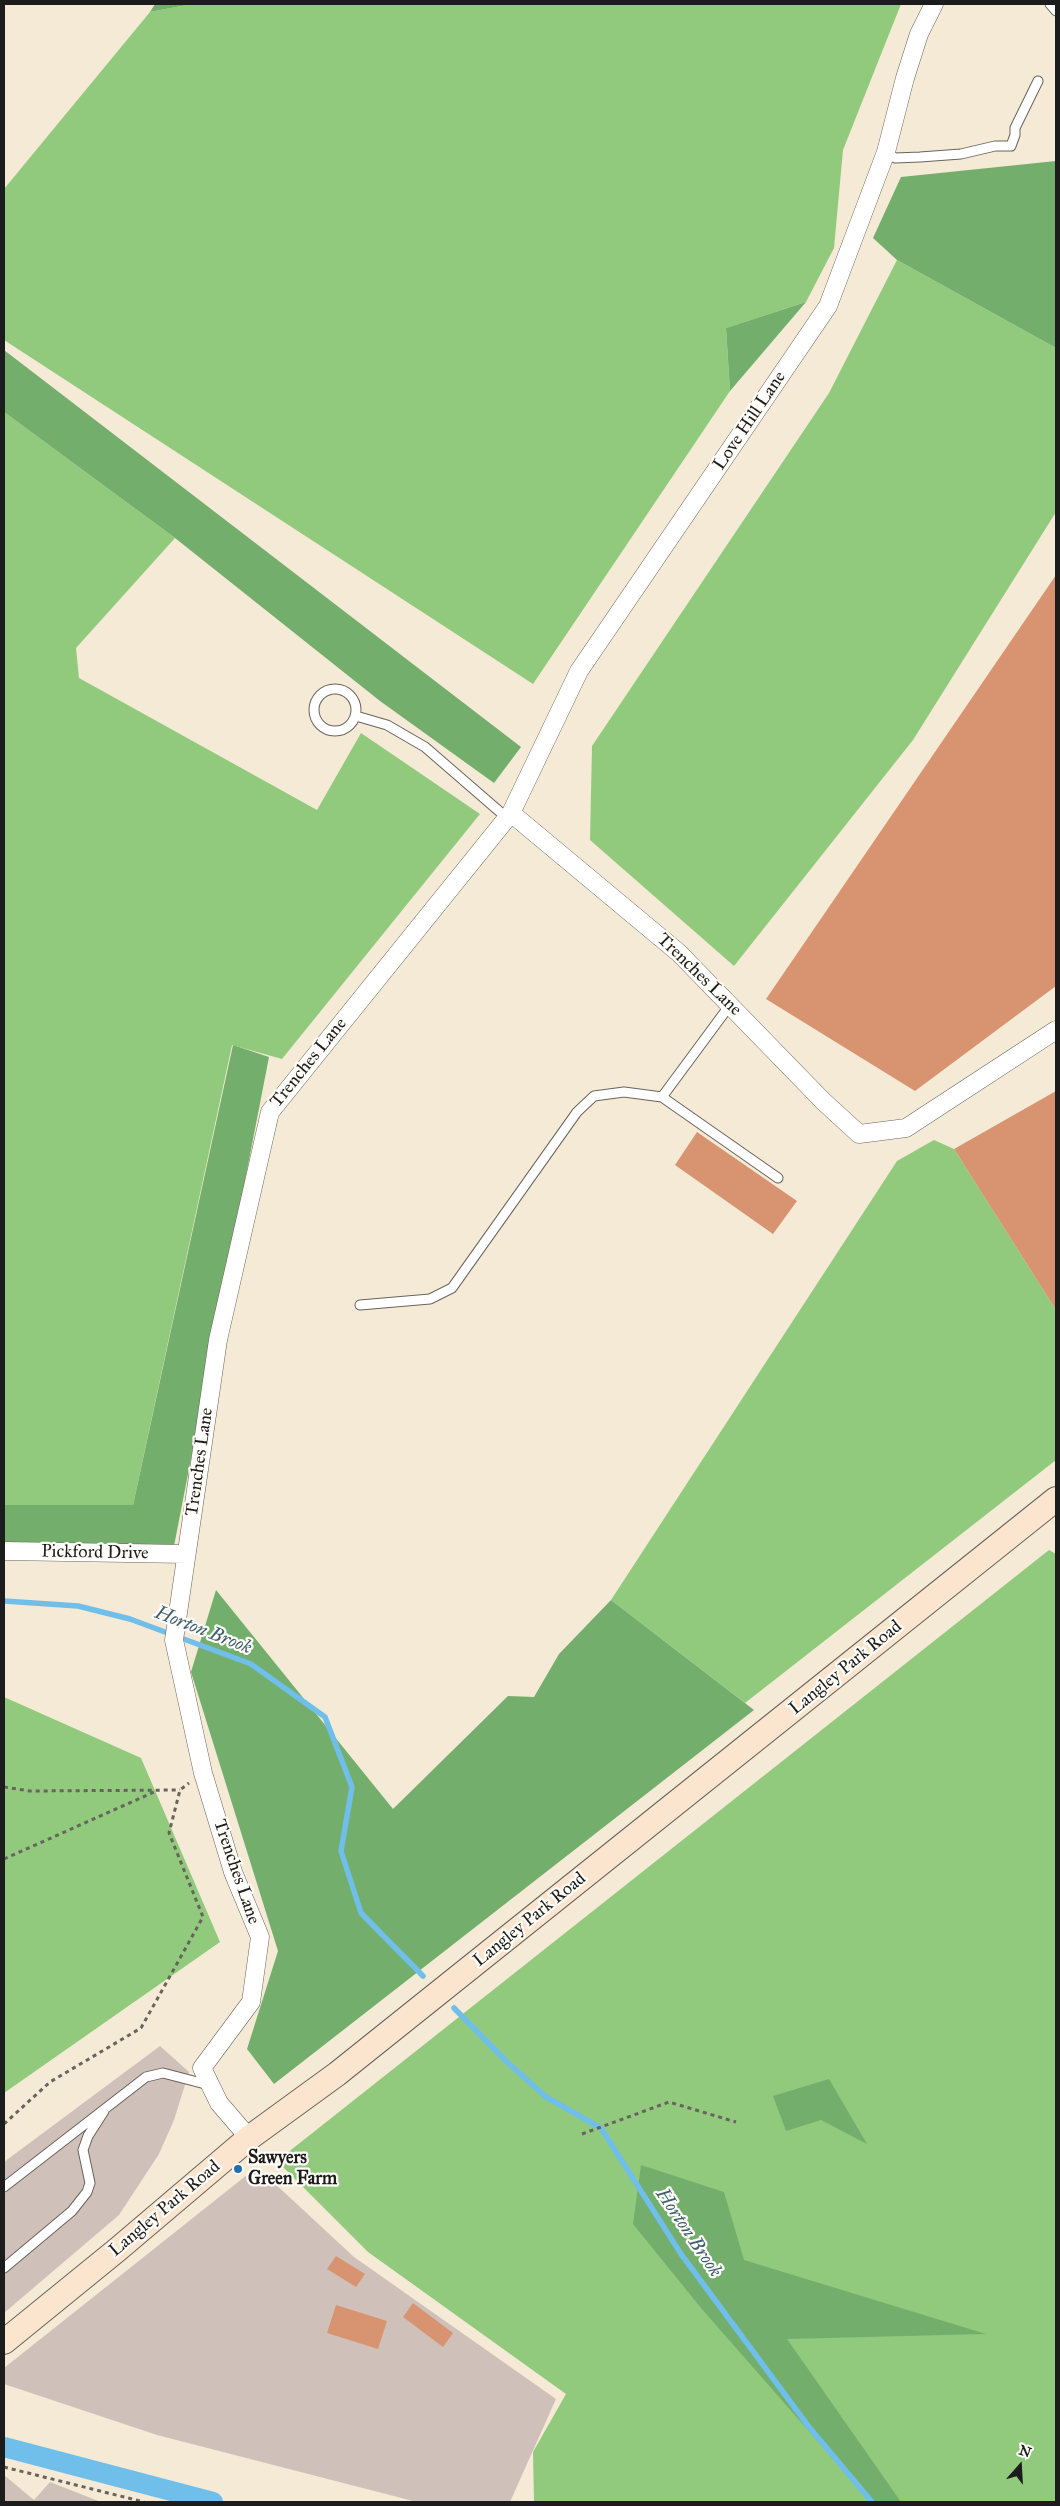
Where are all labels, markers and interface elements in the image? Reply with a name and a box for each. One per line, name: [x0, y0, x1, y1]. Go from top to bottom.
street label: Love Hill Lane: [709, 368, 791, 474]
street label: Trenches Lane: [652, 929, 746, 1021]
street label: Trenches Lane: [266, 1014, 352, 1112]
street label: Trenches Lane: [182, 1406, 218, 1518]
street label: Pickford Drive: [41, 1541, 149, 1565]
water label: Horton Brook: [151, 1602, 255, 1660]
street label: Langley Park Road: [785, 1616, 907, 1720]
street label: Trenches Lane: [208, 1817, 264, 1927]
street label: Langley Park Road: [469, 1868, 591, 1972]
place label: Sawyers Green Farm: [248, 2148, 337, 2190]
street label: Langley Park Road: [105, 2156, 225, 2262]
marker: Sawyers Green Farm: [232, 2163, 244, 2175]
water label: Horton Brook: [650, 2184, 726, 2282]
north arrow: [995, 2441, 1045, 2491]
text: N: [1017, 2441, 1033, 2461]

